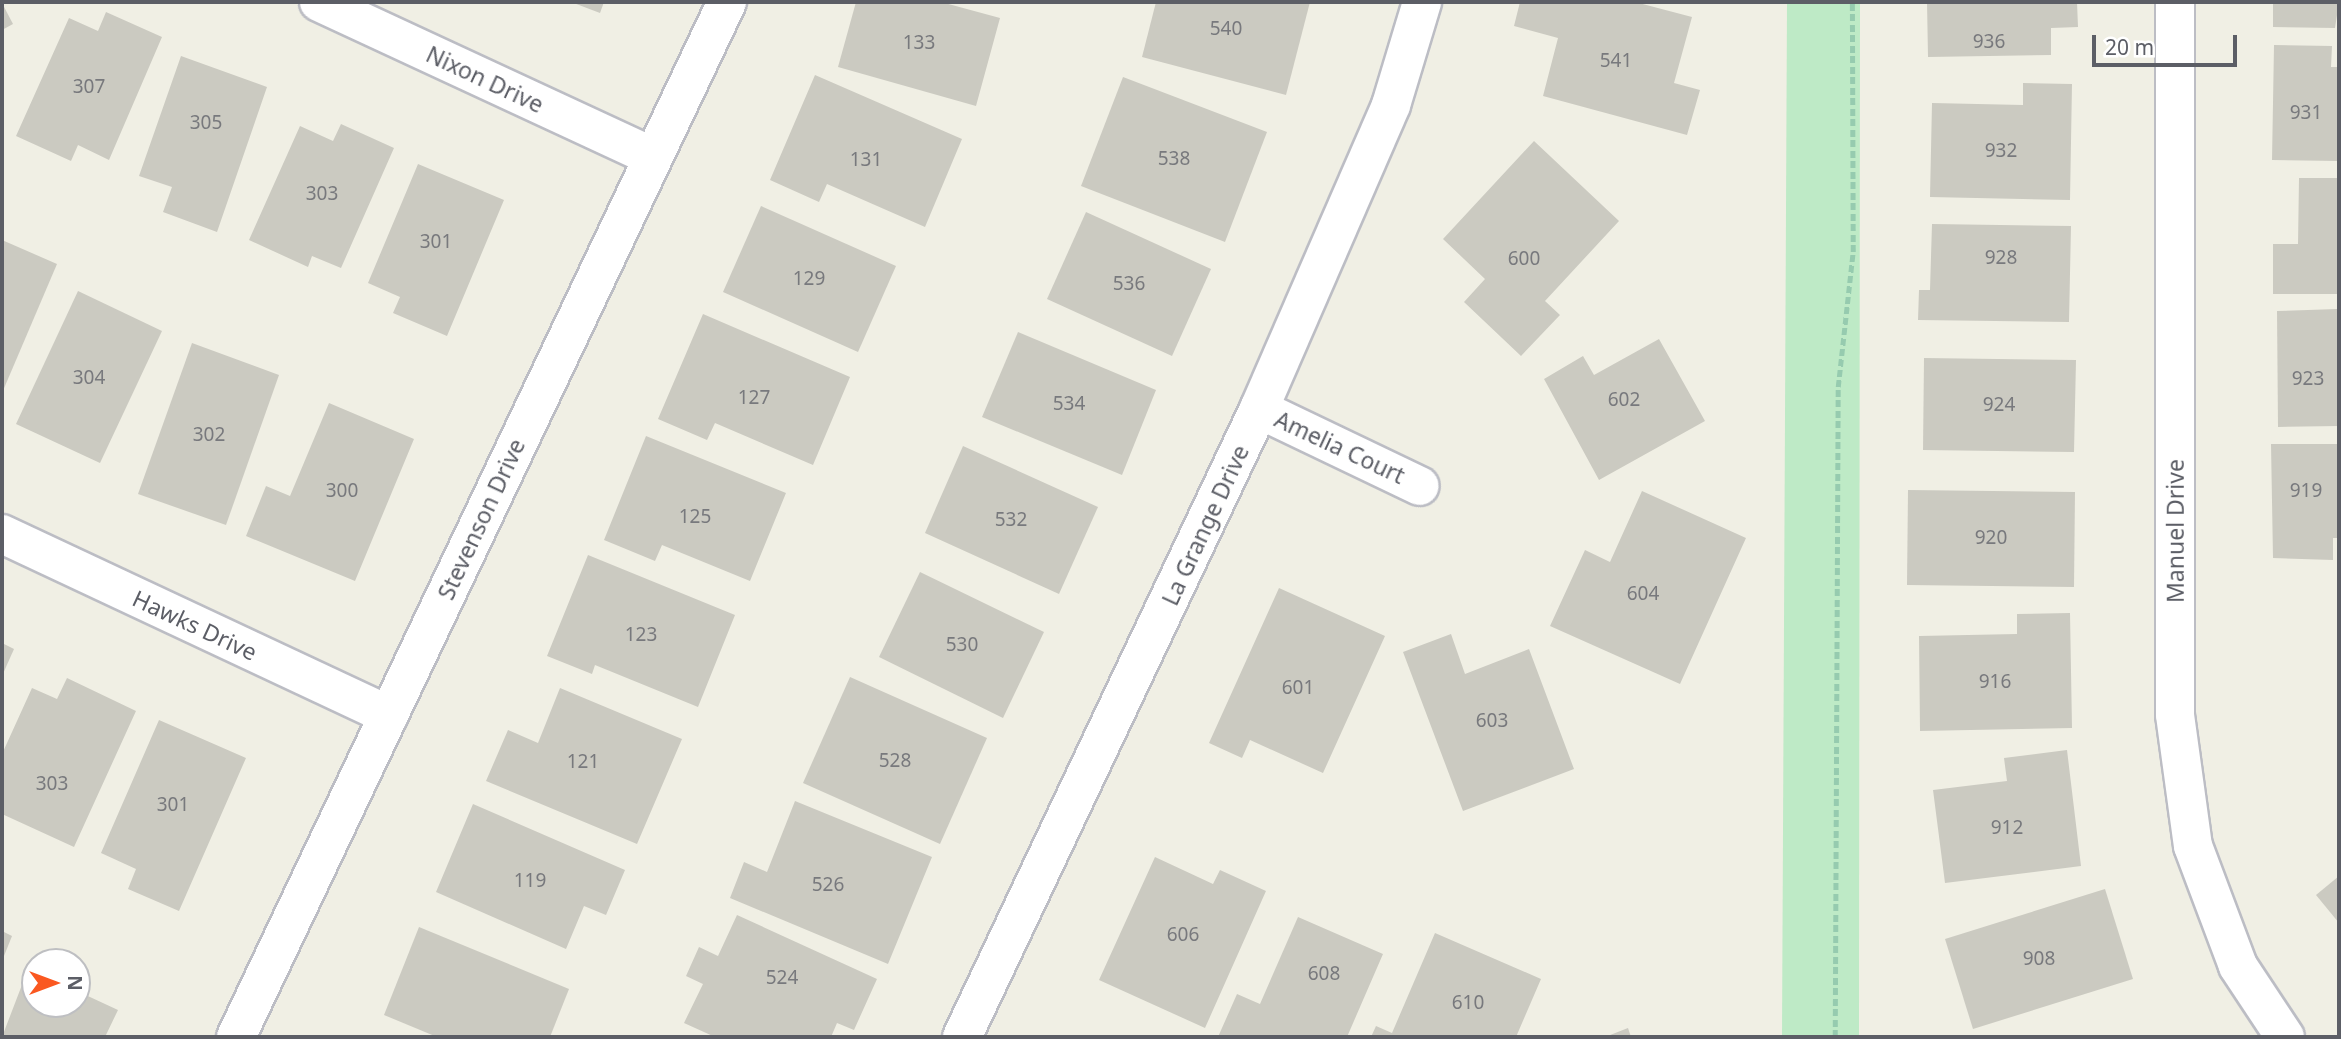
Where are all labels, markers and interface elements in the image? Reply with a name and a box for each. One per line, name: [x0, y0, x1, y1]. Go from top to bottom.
house number: 540: [1210, 18, 1242, 40]
scale bar: [2096, 21, 2241, 65]
house number: 936: [1973, 31, 2005, 53]
house number: 133: [903, 32, 935, 54]
text: 20 m: [2105, 33, 2154, 61]
street label: Nixon Drive: [422, 40, 548, 118]
house number: 541: [1600, 50, 1632, 72]
house number: 307: [73, 76, 105, 98]
house number: 931: [2290, 102, 2322, 124]
house number: 305: [190, 112, 222, 134]
house number: 932: [1985, 140, 2017, 162]
house number: 538: [1158, 148, 1190, 170]
house number: 131: [850, 149, 882, 171]
house number: 303: [306, 183, 338, 205]
house number: 301: [420, 231, 452, 253]
house number: 928: [1985, 247, 2017, 269]
house number: 600: [1508, 248, 1540, 270]
house number: 129: [793, 268, 825, 290]
house number: 536: [1113, 273, 1145, 295]
house number: 304: [73, 367, 105, 389]
house number: 923: [2292, 368, 2324, 390]
house number: 127: [738, 387, 770, 409]
house number: 602: [1608, 389, 1640, 411]
house number: 534: [1053, 393, 1085, 415]
house number: 924: [1983, 394, 2015, 416]
street label: Amelia Court: [1271, 405, 1409, 489]
house number: 302: [193, 424, 225, 446]
street label: Stevenson Drive: [432, 434, 530, 604]
street label: La Grange Drive: [1156, 440, 1254, 610]
street label: Manuel Drive: [2161, 459, 2189, 603]
house number: 300: [326, 480, 358, 502]
house number: 919: [2290, 480, 2322, 502]
house number: 125: [679, 506, 711, 528]
house number: 532: [995, 509, 1027, 531]
house number: 920: [1975, 527, 2007, 549]
house number: 604: [1627, 583, 1659, 605]
street label: Hawks Drive: [128, 584, 262, 666]
house number: 123: [625, 624, 657, 646]
house number: 530: [946, 634, 978, 656]
house number: 916: [1979, 671, 2011, 693]
house number: 601: [1282, 677, 1314, 699]
house number: 603: [1476, 710, 1508, 732]
house number: 528: [879, 750, 911, 772]
house number: 121: [567, 751, 599, 773]
house number: 303: [36, 773, 68, 795]
house number: 301: [157, 794, 189, 816]
house number: 912: [1991, 817, 2023, 839]
house number: 119: [514, 870, 546, 892]
house number: 526: [812, 874, 844, 896]
house number: 606: [1167, 924, 1199, 946]
north arrow: [21, 948, 91, 1018]
house number: 908: [2023, 948, 2055, 970]
house number: 608: [1308, 963, 1340, 985]
house number: 524: [766, 967, 798, 989]
text: N: [62, 975, 88, 991]
house number: 610: [1452, 992, 1484, 1014]

